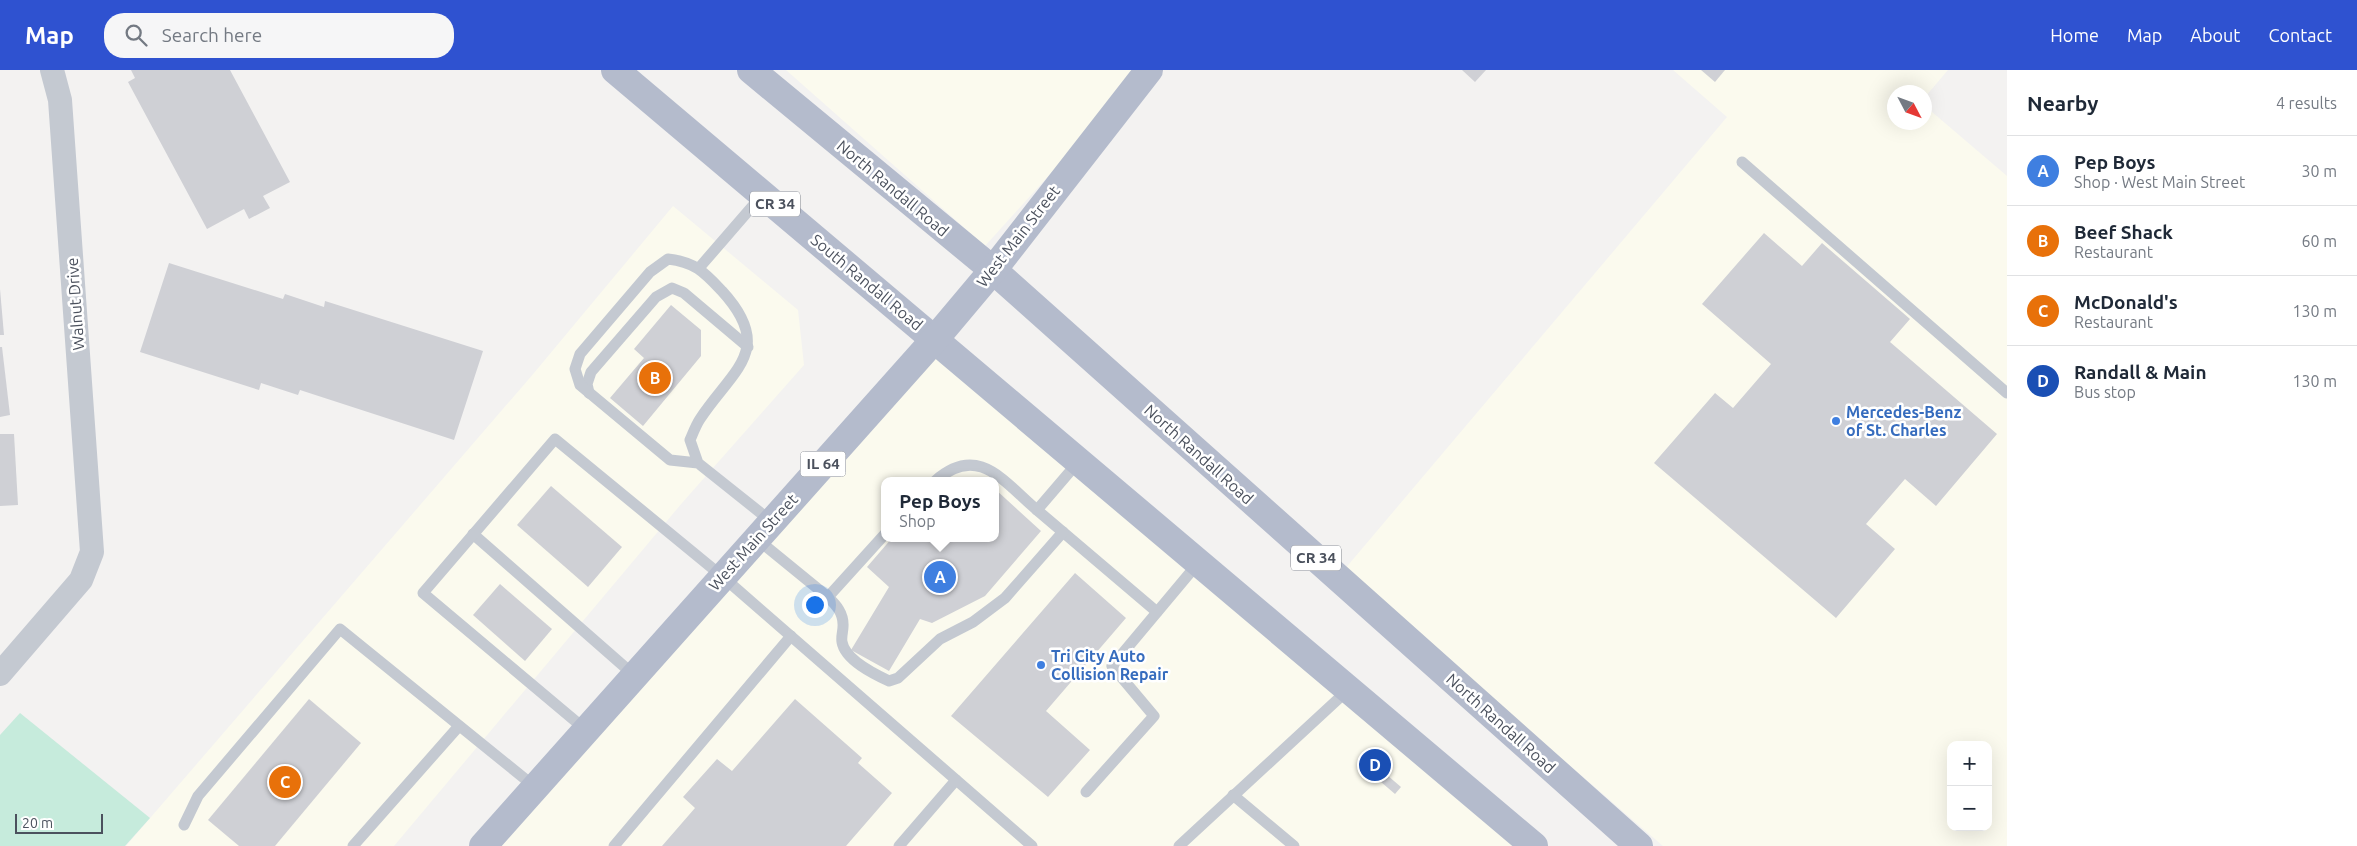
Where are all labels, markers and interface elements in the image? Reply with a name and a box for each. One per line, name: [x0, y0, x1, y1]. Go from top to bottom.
search box: [104, 13, 454, 58]
icon: search: [122, 21, 150, 49]
text: Map: [25, 22, 74, 49]
text: Search here: [162, 24, 262, 46]
text: Home: [2050, 25, 2099, 45]
text: Map: [2127, 25, 2162, 45]
text: About: [2190, 25, 2240, 45]
text: Contact: [2268, 25, 2332, 45]
north arrow: [1887, 85, 1932, 130]
text: Nearby: [2027, 91, 2098, 115]
text: 4 results: [2276, 94, 2337, 112]
street label: North Randall Road: [834, 136, 952, 240]
text: Pep Boys: [2074, 151, 2155, 173]
text: A: [2037, 162, 2049, 180]
text: 30 m: [2301, 162, 2337, 180]
text: Shop · West Main Street: [2074, 173, 2245, 191]
street label: West Main Street: [973, 181, 1064, 290]
road number: CR 34: [750, 192, 800, 216]
text: Beef Shack: [2074, 221, 2173, 243]
street label: South Randall Road: [808, 230, 926, 334]
text: B: [2038, 232, 2048, 250]
text: 60 m: [2301, 232, 2337, 250]
text: Restaurant: [2074, 243, 2153, 261]
street label: Walnut Drive: [63, 257, 87, 351]
text: McDonald's: [2074, 291, 2178, 313]
text: C: [2038, 302, 2048, 320]
text: 130 m: [2292, 302, 2337, 320]
text: Restaurant: [2074, 313, 2153, 331]
pin: B: [639, 359, 671, 397]
text: Randall & Main: [2074, 361, 2207, 383]
text: D: [2037, 372, 2049, 390]
text: 130 m: [2292, 372, 2337, 390]
text: Bus stop: [2074, 383, 2136, 401]
street label: North Randall Road: [1141, 401, 1257, 507]
place label: Mercedes-Benz of St. Charles: [1846, 403, 1961, 439]
marker: Mercedes-Benz of St. Charles: [1830, 415, 1842, 427]
road number: IL 64: [800, 452, 846, 476]
popup: [881, 477, 999, 542]
street label: West Main Street: [705, 489, 802, 594]
text: Pep Boys: [899, 490, 981, 512]
text: Shop: [899, 512, 936, 530]
road number: CR 34: [1291, 546, 1341, 570]
pin: A: [924, 558, 956, 596]
your location: [802, 592, 828, 618]
place label: Tri City Auto Collision Repair: [1051, 647, 1169, 683]
marker: Tri City Auto Collision Repair: [1035, 659, 1047, 671]
street label: North Randall Road: [1443, 670, 1559, 776]
map controls: [1947, 741, 1992, 831]
button: +: [1947, 741, 1992, 786]
pin: D: [1359, 746, 1391, 784]
pin: C: [269, 763, 301, 801]
button: −: [1947, 786, 1992, 831]
scale bar: [15, 811, 102, 834]
text: 20 m: [22, 815, 53, 831]

